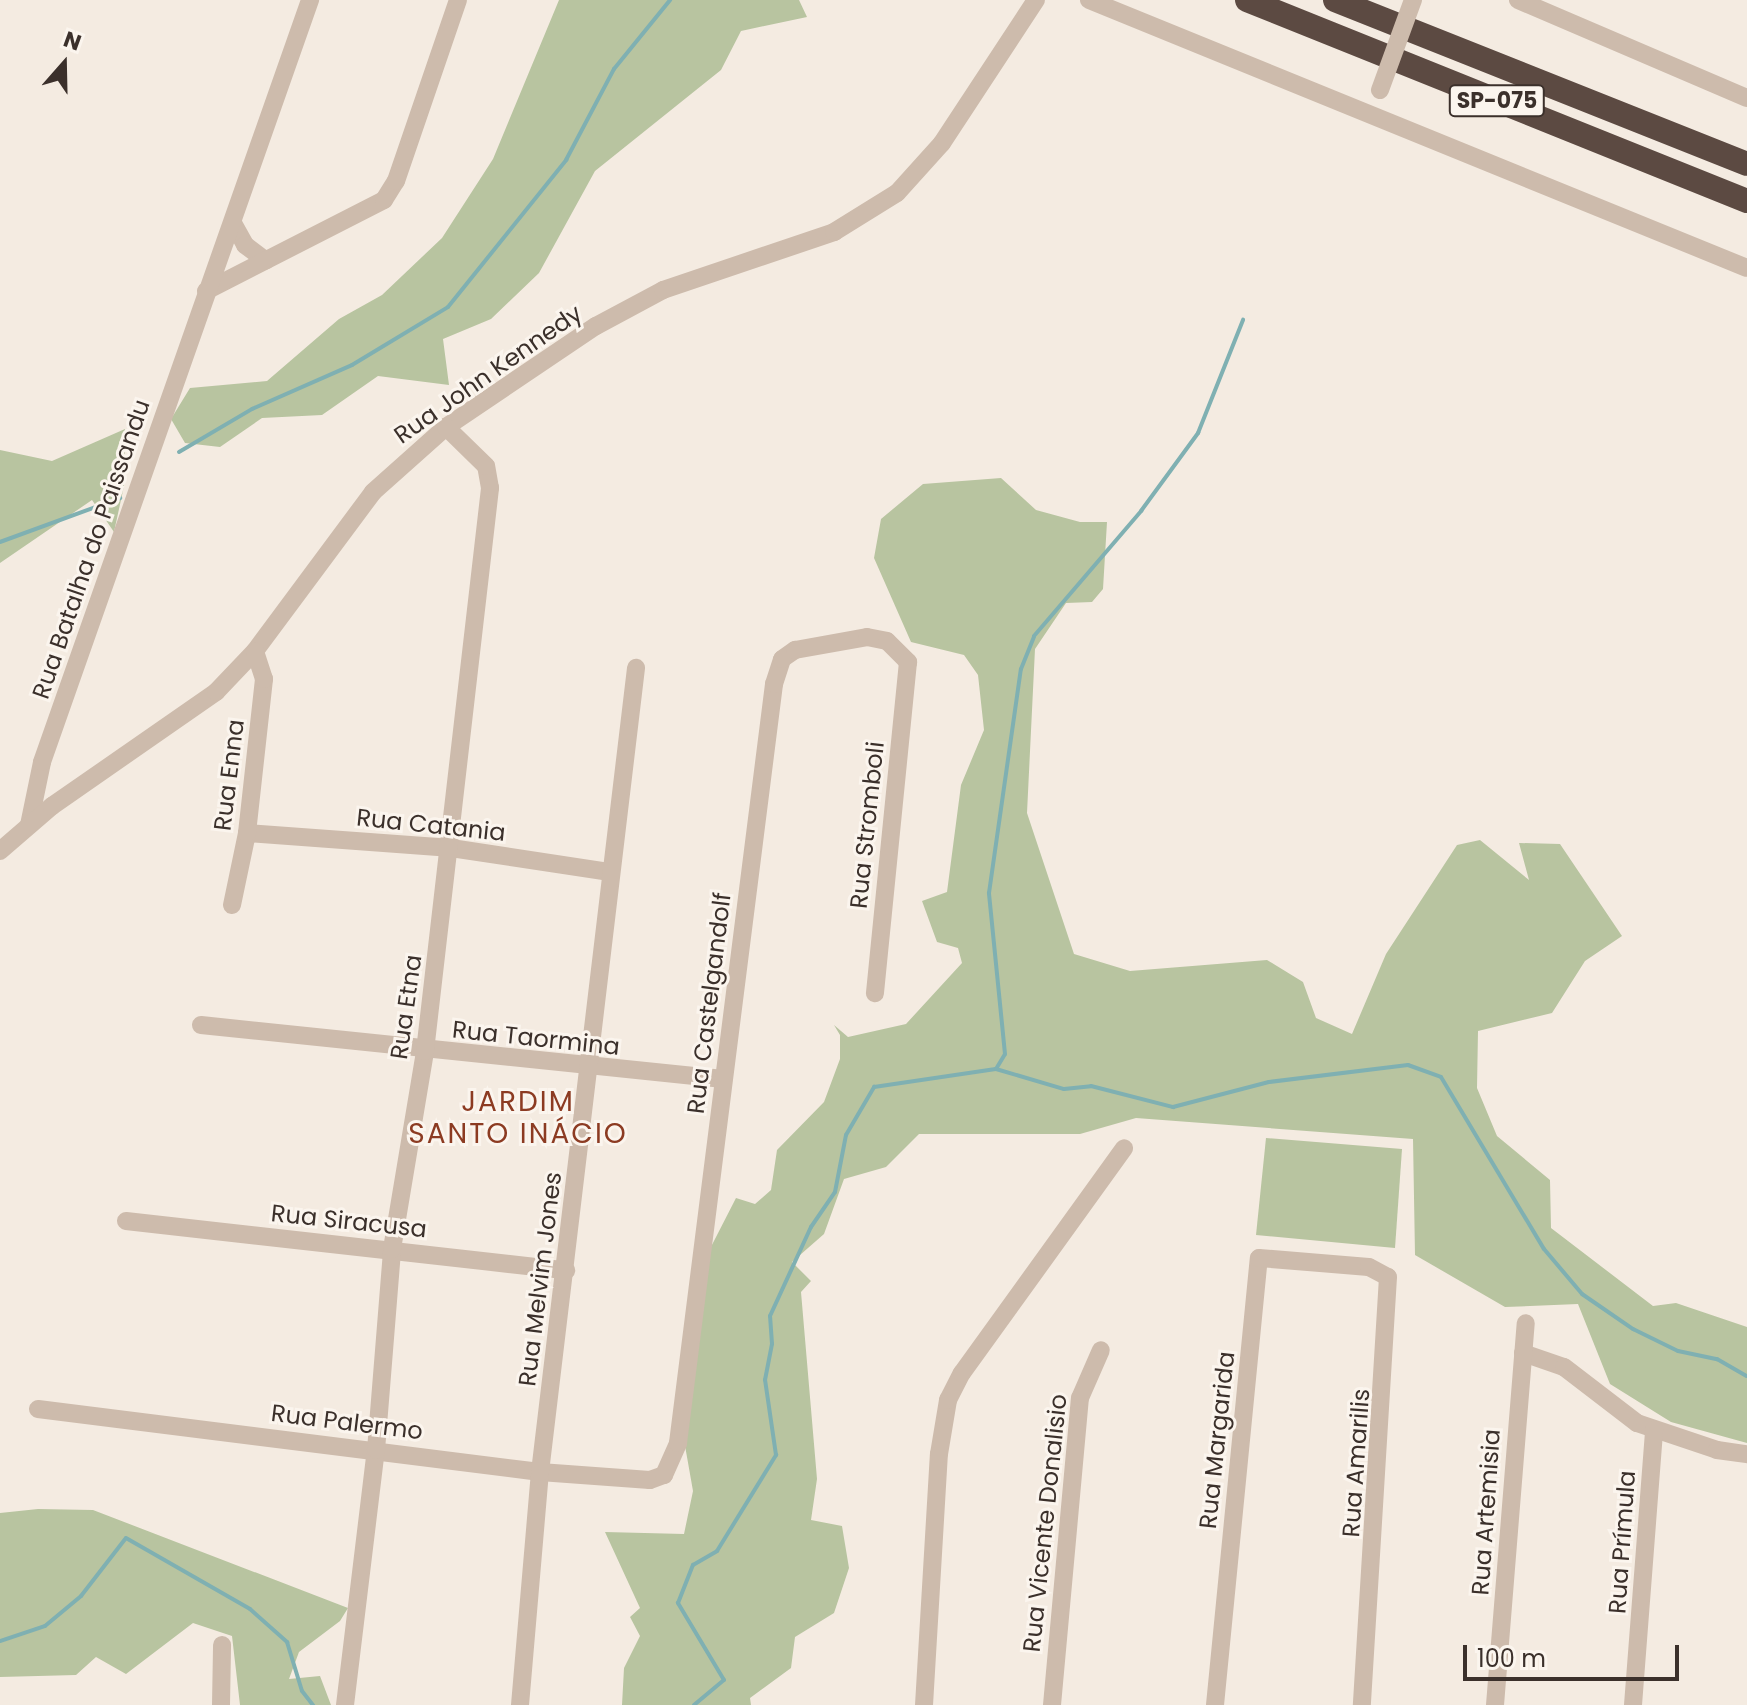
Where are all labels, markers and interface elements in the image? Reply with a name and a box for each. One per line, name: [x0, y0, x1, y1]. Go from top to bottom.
north arrow: [24, 24, 104, 104]
text: N: [59, 24, 85, 58]
road number: SP-075: [1447, 83, 1547, 119]
street label: Rua John Kennedy: [389, 298, 587, 450]
street label: Rua Batalha do Paissandu: [26, 396, 156, 702]
street label: Rua Enna: [208, 718, 250, 832]
street label: Rua Stromboli: [844, 740, 890, 910]
street label: Rua Catania: [355, 803, 507, 847]
street label: Rua Castelgandolf: [681, 891, 737, 1115]
street label: Rua Etna: [384, 953, 428, 1061]
street label: Rua Taormina: [451, 1015, 621, 1061]
district label: JARDIM SANTO INÁCIO: [408, 1085, 628, 1151]
street label: Rua Melvim Jones: [513, 1170, 567, 1388]
street label: Rua Siracusa: [270, 1199, 428, 1243]
street label: Rua Margarida: [1193, 1350, 1241, 1530]
street label: Rua Amarilis: [1336, 1388, 1376, 1538]
street label: Rua Vicente Donalisio: [1017, 1393, 1073, 1653]
street label: Rua Palermo: [270, 1398, 424, 1446]
street label: Rua Artemisia: [1466, 1428, 1506, 1596]
street label: Rua Prímula: [1603, 1469, 1641, 1615]
scale bar: [1467, 1629, 1683, 1679]
text: 100 m: [1477, 1642, 1546, 1675]

